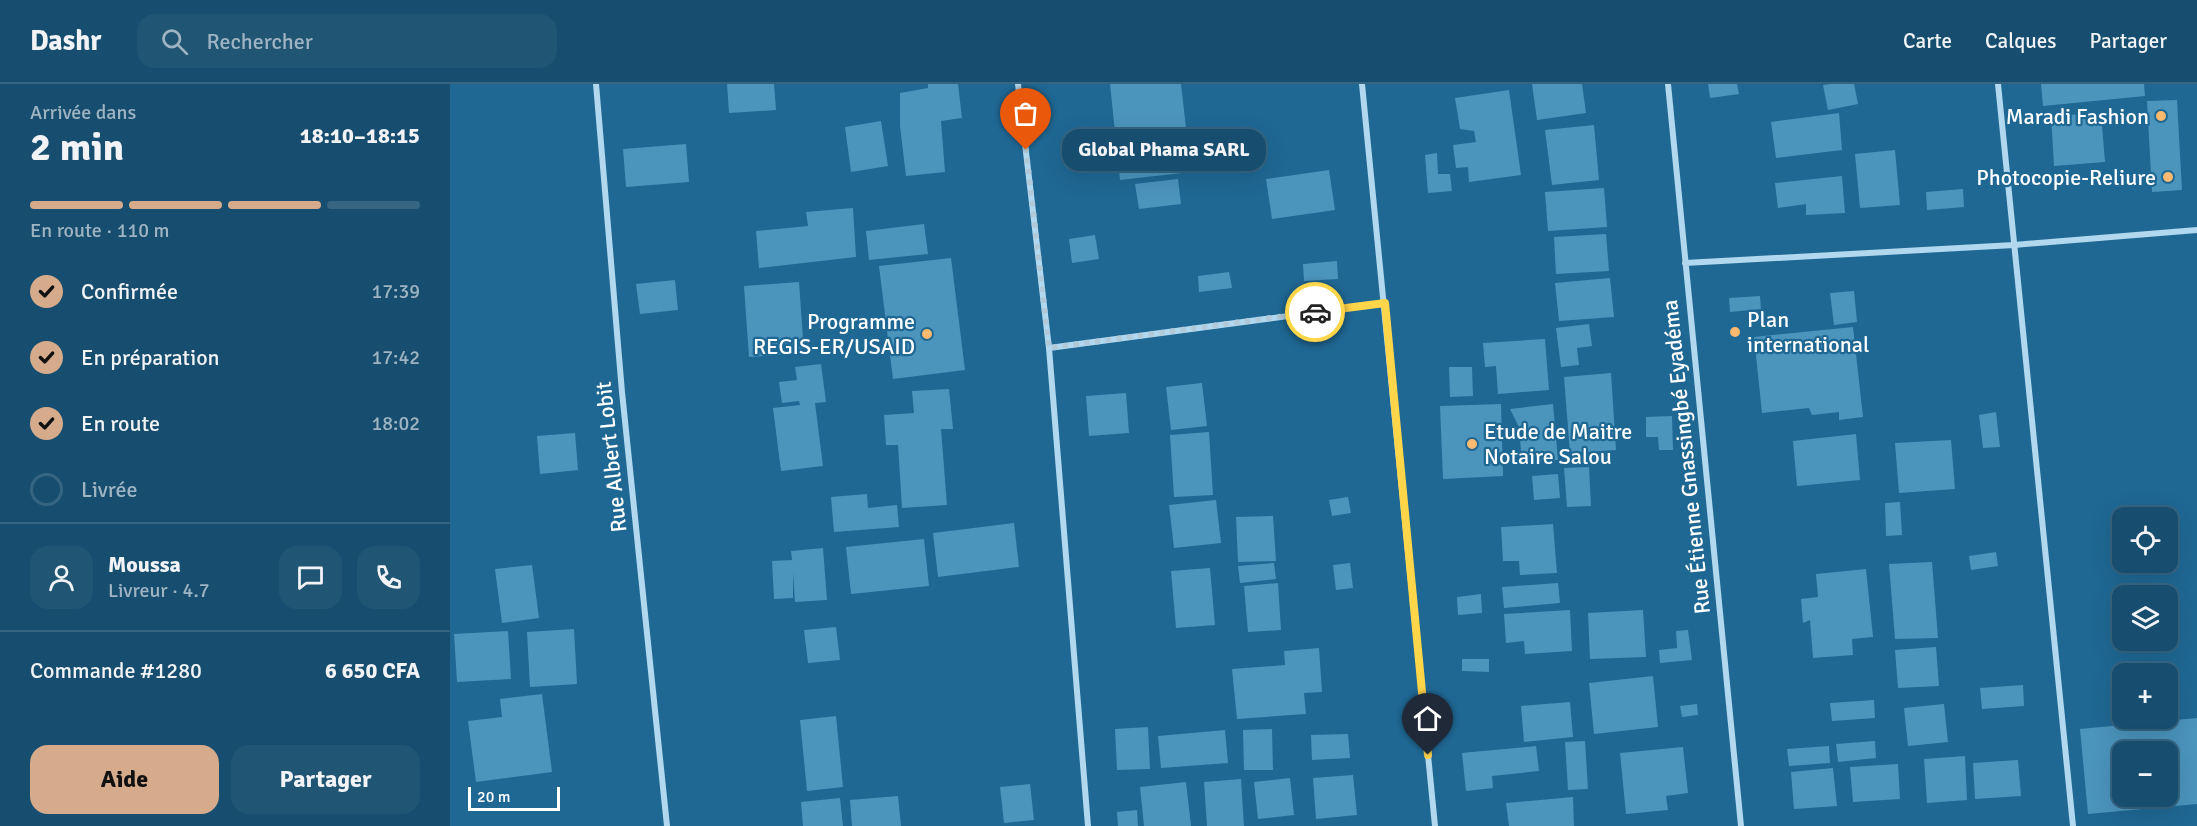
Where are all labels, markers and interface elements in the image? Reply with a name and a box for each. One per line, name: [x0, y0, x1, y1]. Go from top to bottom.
search box: [137, 14, 557, 68]
text: Dashr: [30, 24, 101, 58]
icon: search: [158, 25, 191, 58]
text: Rechercher: [206, 28, 313, 55]
text: Carte: [1903, 28, 1952, 54]
text: Calques: [1985, 28, 2056, 54]
text: Partager: [2089, 28, 2167, 54]
pin: [1000, 88, 1051, 150]
icon: bag: [1009, 97, 1042, 130]
text: Arrivée dans: [30, 100, 136, 125]
place label: Maradi Fashion: [2006, 103, 2149, 130]
marker: Maradi Fashion: [2154, 109, 2168, 123]
text: 18:10–18:15: [300, 122, 420, 149]
text: 2 min: [30, 123, 124, 171]
callout: Global Phama SARL: [1062, 129, 1266, 171]
text: Global Phama SARL: [1078, 137, 1250, 162]
place label: Photocopie-Reliure: [1976, 164, 2156, 191]
marker: Photocopie-Reliure: [2161, 170, 2175, 184]
text: En route · 110 m: [30, 218, 169, 243]
icon: check: [30, 275, 63, 308]
text: Confirmée: [81, 278, 178, 305]
text: 17:39: [371, 279, 420, 304]
courier: [1285, 282, 1345, 342]
icon: car: [1299, 296, 1332, 329]
street label: Rue Étienne Gnassingbé Eyadéma: [1656, 299, 1716, 615]
place label: Plan international: [1747, 306, 1869, 358]
place label: Programme REGIS-ER/USAID: [753, 308, 915, 360]
marker: Plan international: [1728, 325, 1742, 339]
marker: Programme REGIS-ER/USAID: [920, 327, 934, 341]
icon: check: [30, 341, 63, 374]
text: En préparation: [81, 344, 220, 371]
text: 17:42: [371, 345, 420, 370]
street label: Rue Albert Lobit: [590, 380, 632, 534]
icon: check: [30, 407, 63, 440]
text: En route: [81, 410, 160, 437]
text: 18:02: [371, 411, 420, 436]
place label: Etude de Maitre Notaire Salou: [1484, 418, 1632, 470]
marker: Etude de Maitre Notaire Salou: [1465, 437, 1479, 451]
text: Livrée: [81, 476, 138, 503]
map controls: [2112, 507, 2178, 807]
button: locate: [2112, 507, 2178, 573]
button: person: [30, 546, 93, 609]
button: chat: [279, 546, 342, 609]
button: phone: [357, 546, 420, 609]
text: Moussa: [108, 551, 181, 578]
text: Livreur · 4.7: [108, 578, 209, 603]
button: layers: [2112, 585, 2178, 651]
text: Commande #1280: [30, 657, 202, 684]
text: 6 650 CFA: [325, 657, 420, 684]
button: +: [2112, 663, 2178, 729]
pin: [1402, 693, 1453, 755]
icon: home: [1411, 702, 1444, 735]
button: −: [2112, 741, 2178, 807]
button: Aide: [30, 745, 219, 814]
button: Partager: [231, 745, 420, 814]
scale bar: [468, 784, 560, 812]
text: 20 m: [477, 787, 511, 807]

